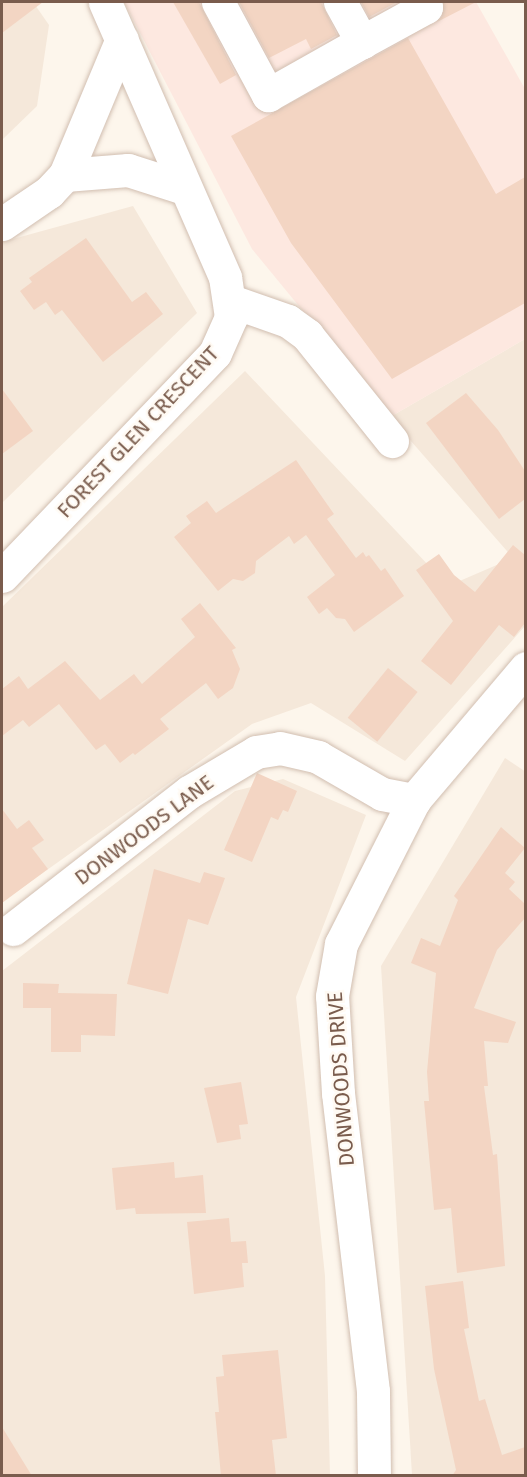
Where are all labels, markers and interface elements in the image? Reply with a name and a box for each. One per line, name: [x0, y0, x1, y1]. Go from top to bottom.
street label: FOREST GLEN CRESCENT: [52, 341, 224, 523]
street label: DONWOODS LANE: [70, 770, 218, 890]
street label: DONWOODS DRIVE: [322, 991, 360, 1167]

